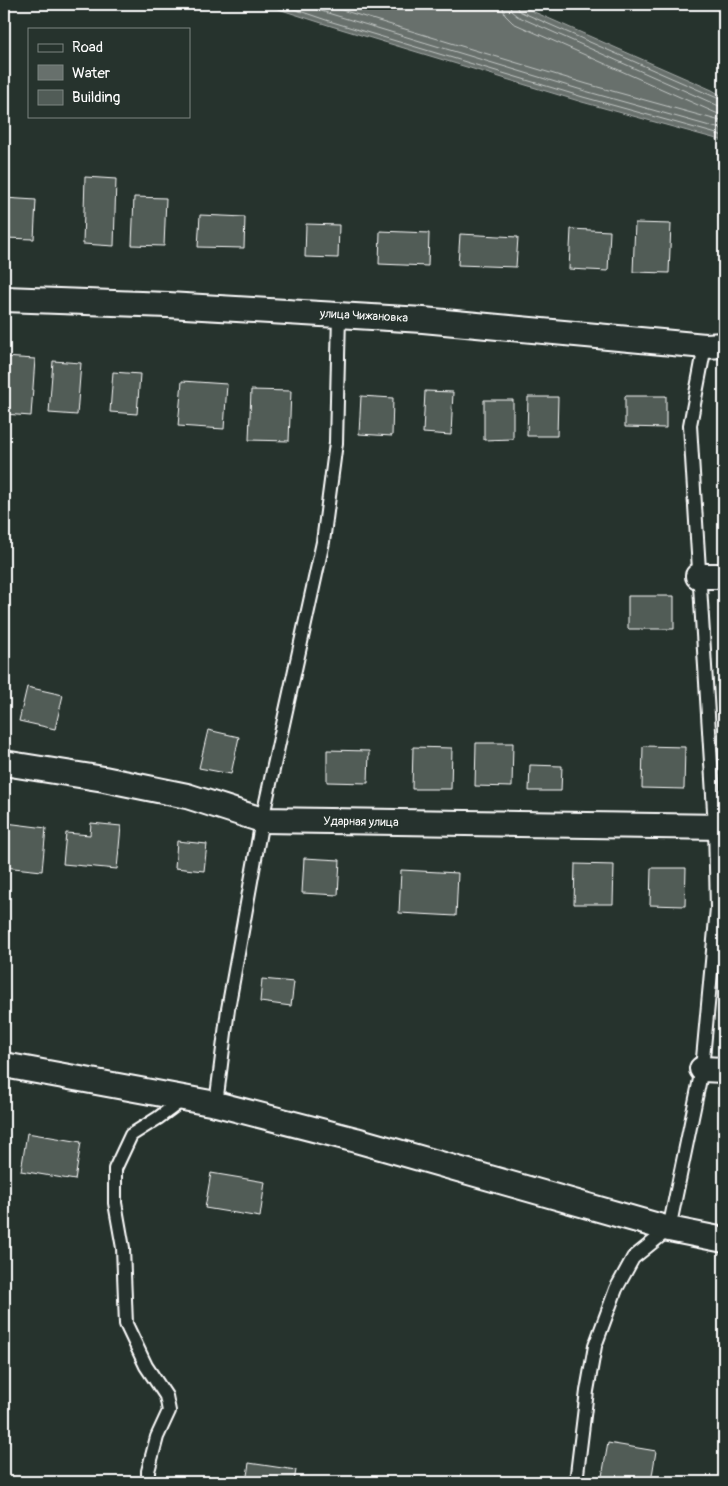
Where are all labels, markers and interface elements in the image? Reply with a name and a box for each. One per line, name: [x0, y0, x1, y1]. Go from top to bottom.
legend: [28, 28, 190, 118]
text: Road: [72, 38, 103, 57]
text: Water: [72, 64, 111, 83]
text: Building: [72, 88, 120, 107]
street label: улица Чижановка: [318, 306, 409, 326]
street label: Ударная улица: [323, 814, 399, 830]

